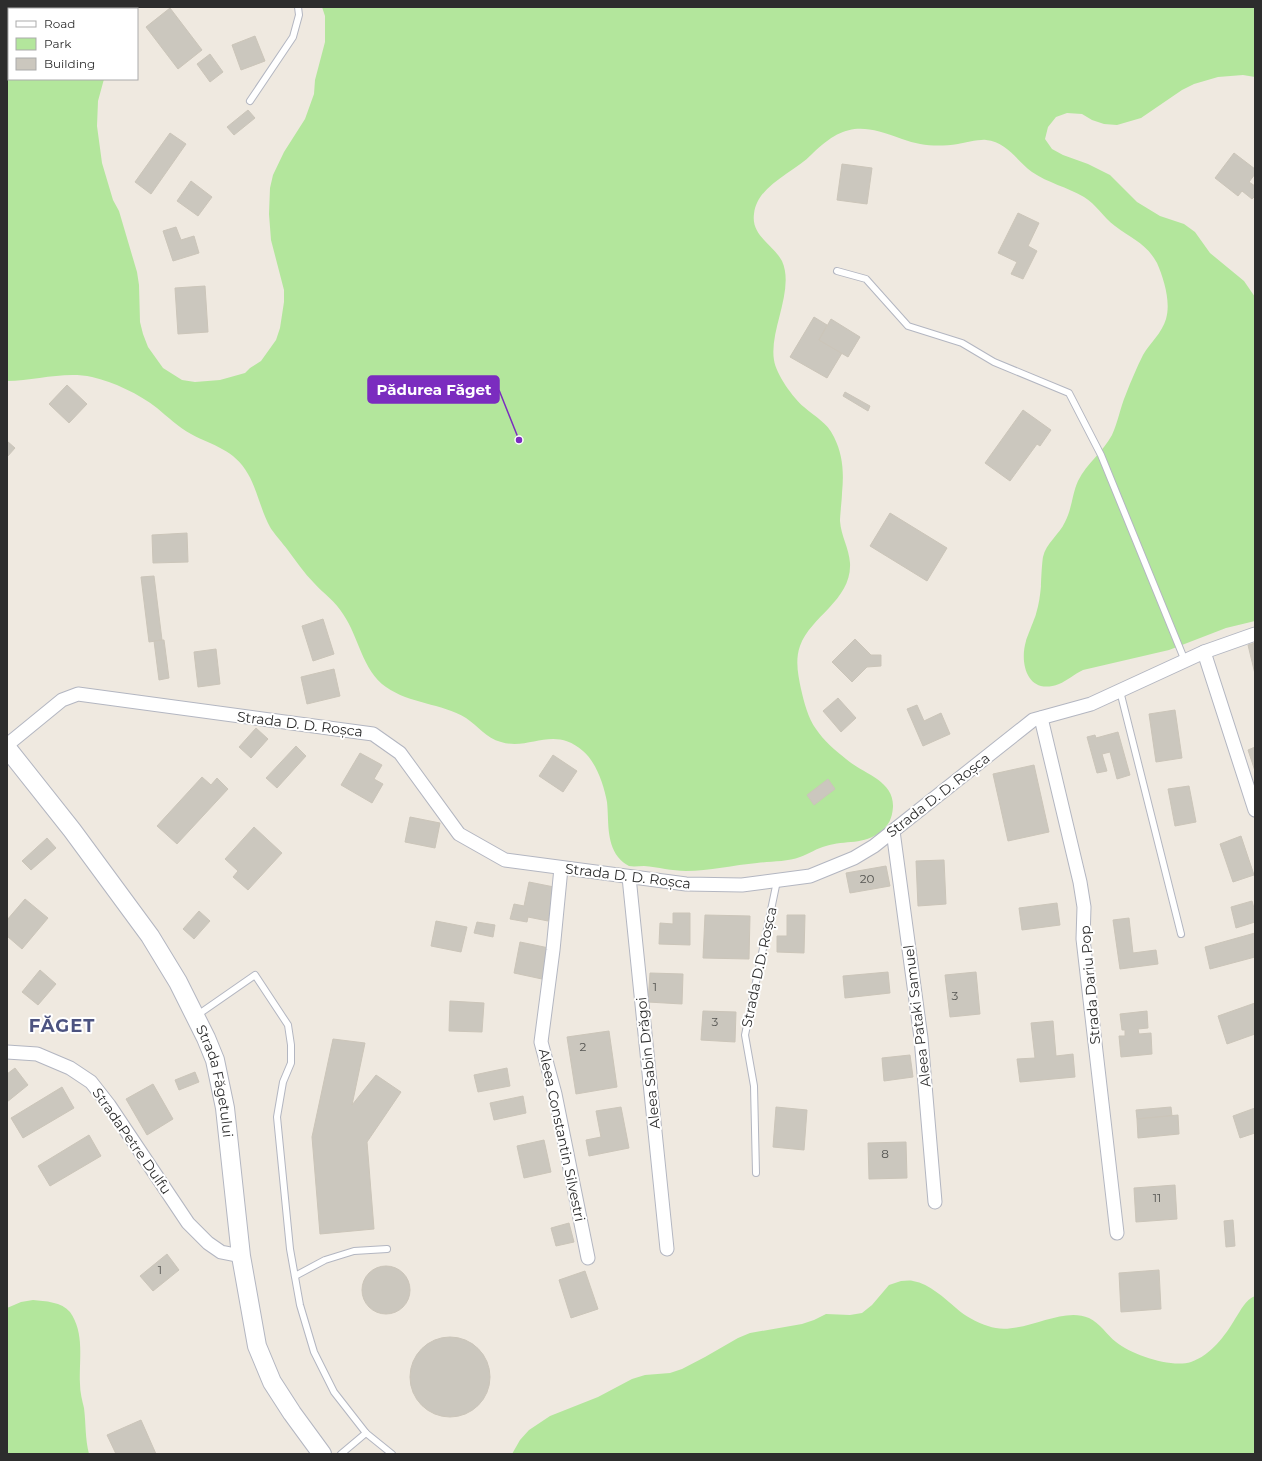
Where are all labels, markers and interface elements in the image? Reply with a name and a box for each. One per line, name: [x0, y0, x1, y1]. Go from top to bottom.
legend: [8, 8, 138, 80]
text: Road: [44, 16, 75, 31]
text: Park: [44, 36, 72, 51]
text: Building: [44, 56, 95, 71]
callout: Pădurea Făget: [368, 376, 499, 403]
text: Pădurea Făget: [377, 380, 492, 399]
street label: Strada D. D. Roșca: [236, 707, 364, 742]
street label: Strada D. D. Roșca: [883, 749, 994, 842]
street label: Strada D. D. Roșca: [564, 859, 692, 894]
house number: 20: [860, 871, 874, 886]
street label: Strada D.D. Roșca: [737, 905, 782, 1029]
street label: Strada Dariu Pop: [1076, 925, 1104, 1045]
street label: Aleea Pataki Samuel: [899, 944, 935, 1088]
house number: 1: [653, 979, 657, 994]
house number: 3: [952, 988, 959, 1003]
street label: Aleea Sabin Drăgoi: [632, 996, 664, 1130]
house number: 3: [712, 1014, 719, 1029]
district label: FĂGET: [29, 1015, 95, 1037]
street label: Strada Făgetului: [192, 1022, 237, 1138]
house number: 2: [580, 1039, 587, 1054]
street label: Aleea Constantin Silvestri: [535, 1047, 589, 1223]
street label: StradaPetre Dulfu: [89, 1084, 175, 1198]
house number: 8: [881, 1146, 889, 1161]
house number: 11: [1153, 1190, 1161, 1205]
house number: 1: [158, 1262, 162, 1277]

